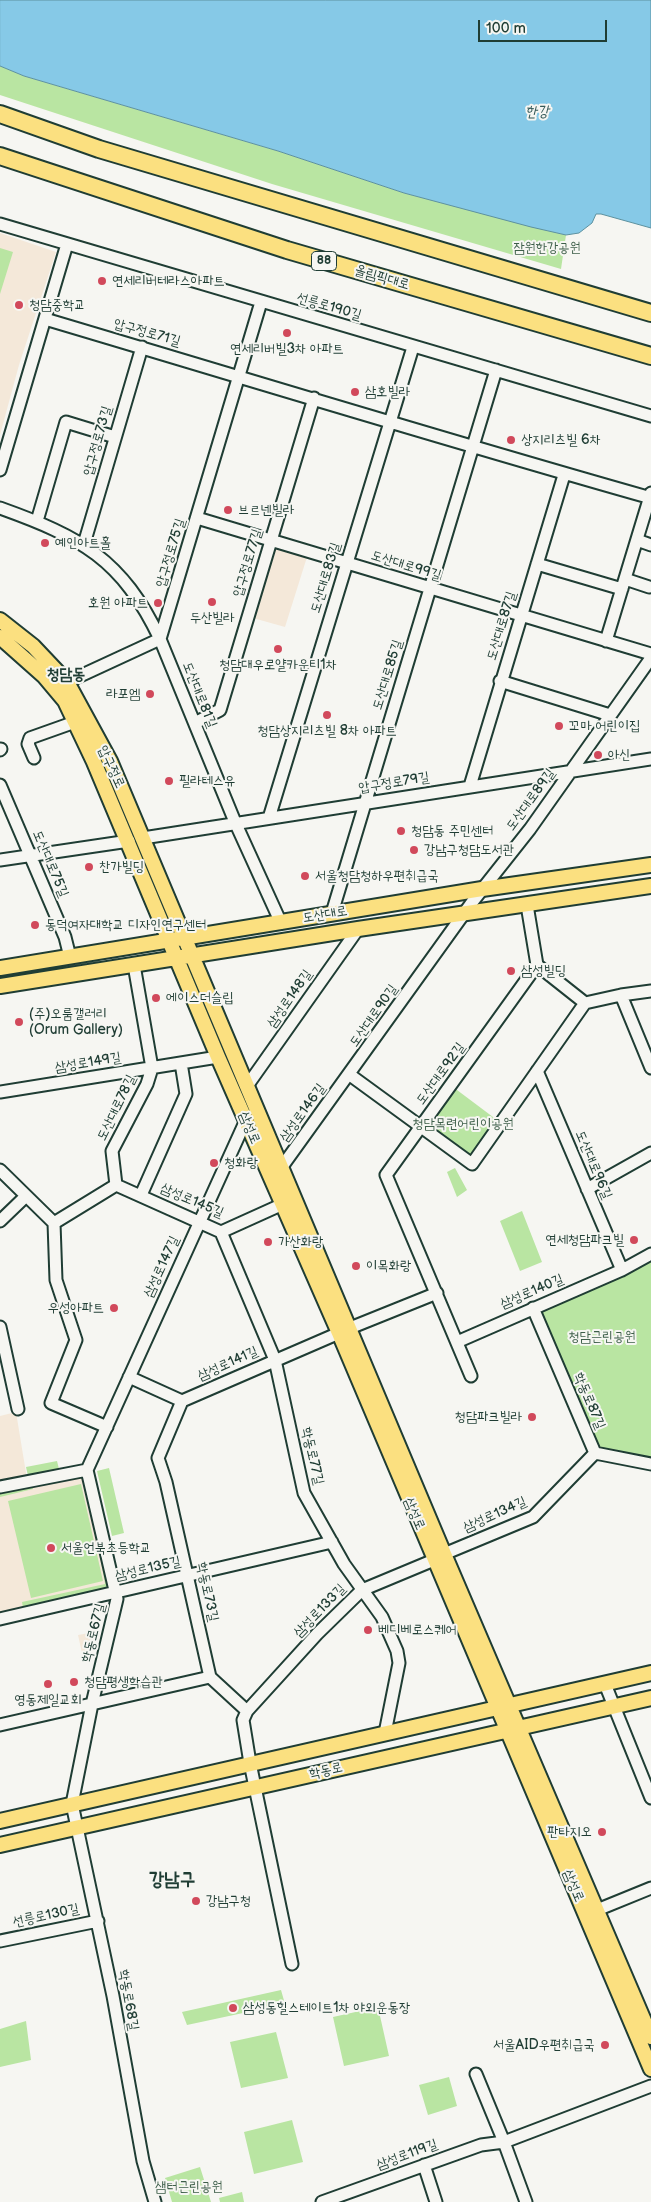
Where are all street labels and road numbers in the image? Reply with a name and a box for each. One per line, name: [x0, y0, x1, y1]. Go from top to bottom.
road number: 88: [312, 252, 336, 270]
street label: 올림픽대로: [353, 262, 411, 294]
street label: 선릉로190길: [295, 290, 363, 324]
street label: 압구정로71길: [112, 315, 182, 351]
street label: 압구정로73길: [80, 404, 116, 478]
street label: 압구정로75길: [153, 516, 189, 590]
street label: 압구정로77길: [230, 527, 266, 599]
street label: 도산대로83길: [307, 541, 345, 615]
street label: 도산대로99길: [369, 547, 443, 585]
street label: 도산대로87길: [484, 589, 520, 663]
street label: 도산대로85길: [369, 638, 407, 712]
street label: 도산대로81길: [178, 659, 220, 731]
street label: 압구정로: [94, 743, 128, 791]
street label: 도산대로89길: [503, 766, 559, 834]
street label: 압구정로79길: [357, 769, 431, 797]
street label: 도산대로75길: [28, 828, 72, 900]
street label: 도산대로: [301, 903, 349, 927]
street label: 삼성로148길: [264, 967, 316, 1031]
street label: 도산대로90길: [346, 981, 402, 1051]
street label: 도산대로92길: [413, 1040, 469, 1108]
street label: 삼성로149길: [54, 1049, 122, 1077]
street label: 도산대로78길: [94, 1072, 140, 1144]
street label: 삼성로146길: [276, 1081, 330, 1145]
street label: 삼성로: [235, 1109, 263, 1147]
street label: 도산대로96길: [571, 1128, 615, 1202]
street label: 삼성로145길: [158, 1180, 226, 1222]
street label: 삼성로147길: [140, 1234, 184, 1300]
street label: 삼성로140길: [498, 1271, 566, 1313]
street label: 삼성로141길: [195, 1343, 261, 1385]
street label: 학동로87길: [570, 1370, 608, 1432]
street label: 학동로77길: [297, 1425, 327, 1487]
street label: 삼성로134길: [461, 1494, 529, 1536]
street label: 삼성로: [400, 1495, 428, 1533]
street label: 삼성로135길: [113, 1553, 183, 1585]
street label: 학동로73길: [192, 1561, 222, 1623]
street label: 삼성로133길: [290, 1581, 350, 1641]
street label: 학동로67길: [79, 1602, 109, 1664]
street label: 학동로: [308, 1759, 344, 1783]
street label: 삼성로: [559, 1867, 587, 1905]
street label: 선릉로130길: [11, 1901, 81, 1931]
street label: 학동로68길: [114, 1968, 142, 2032]
street label: 삼성로119길: [374, 2136, 440, 2174]

